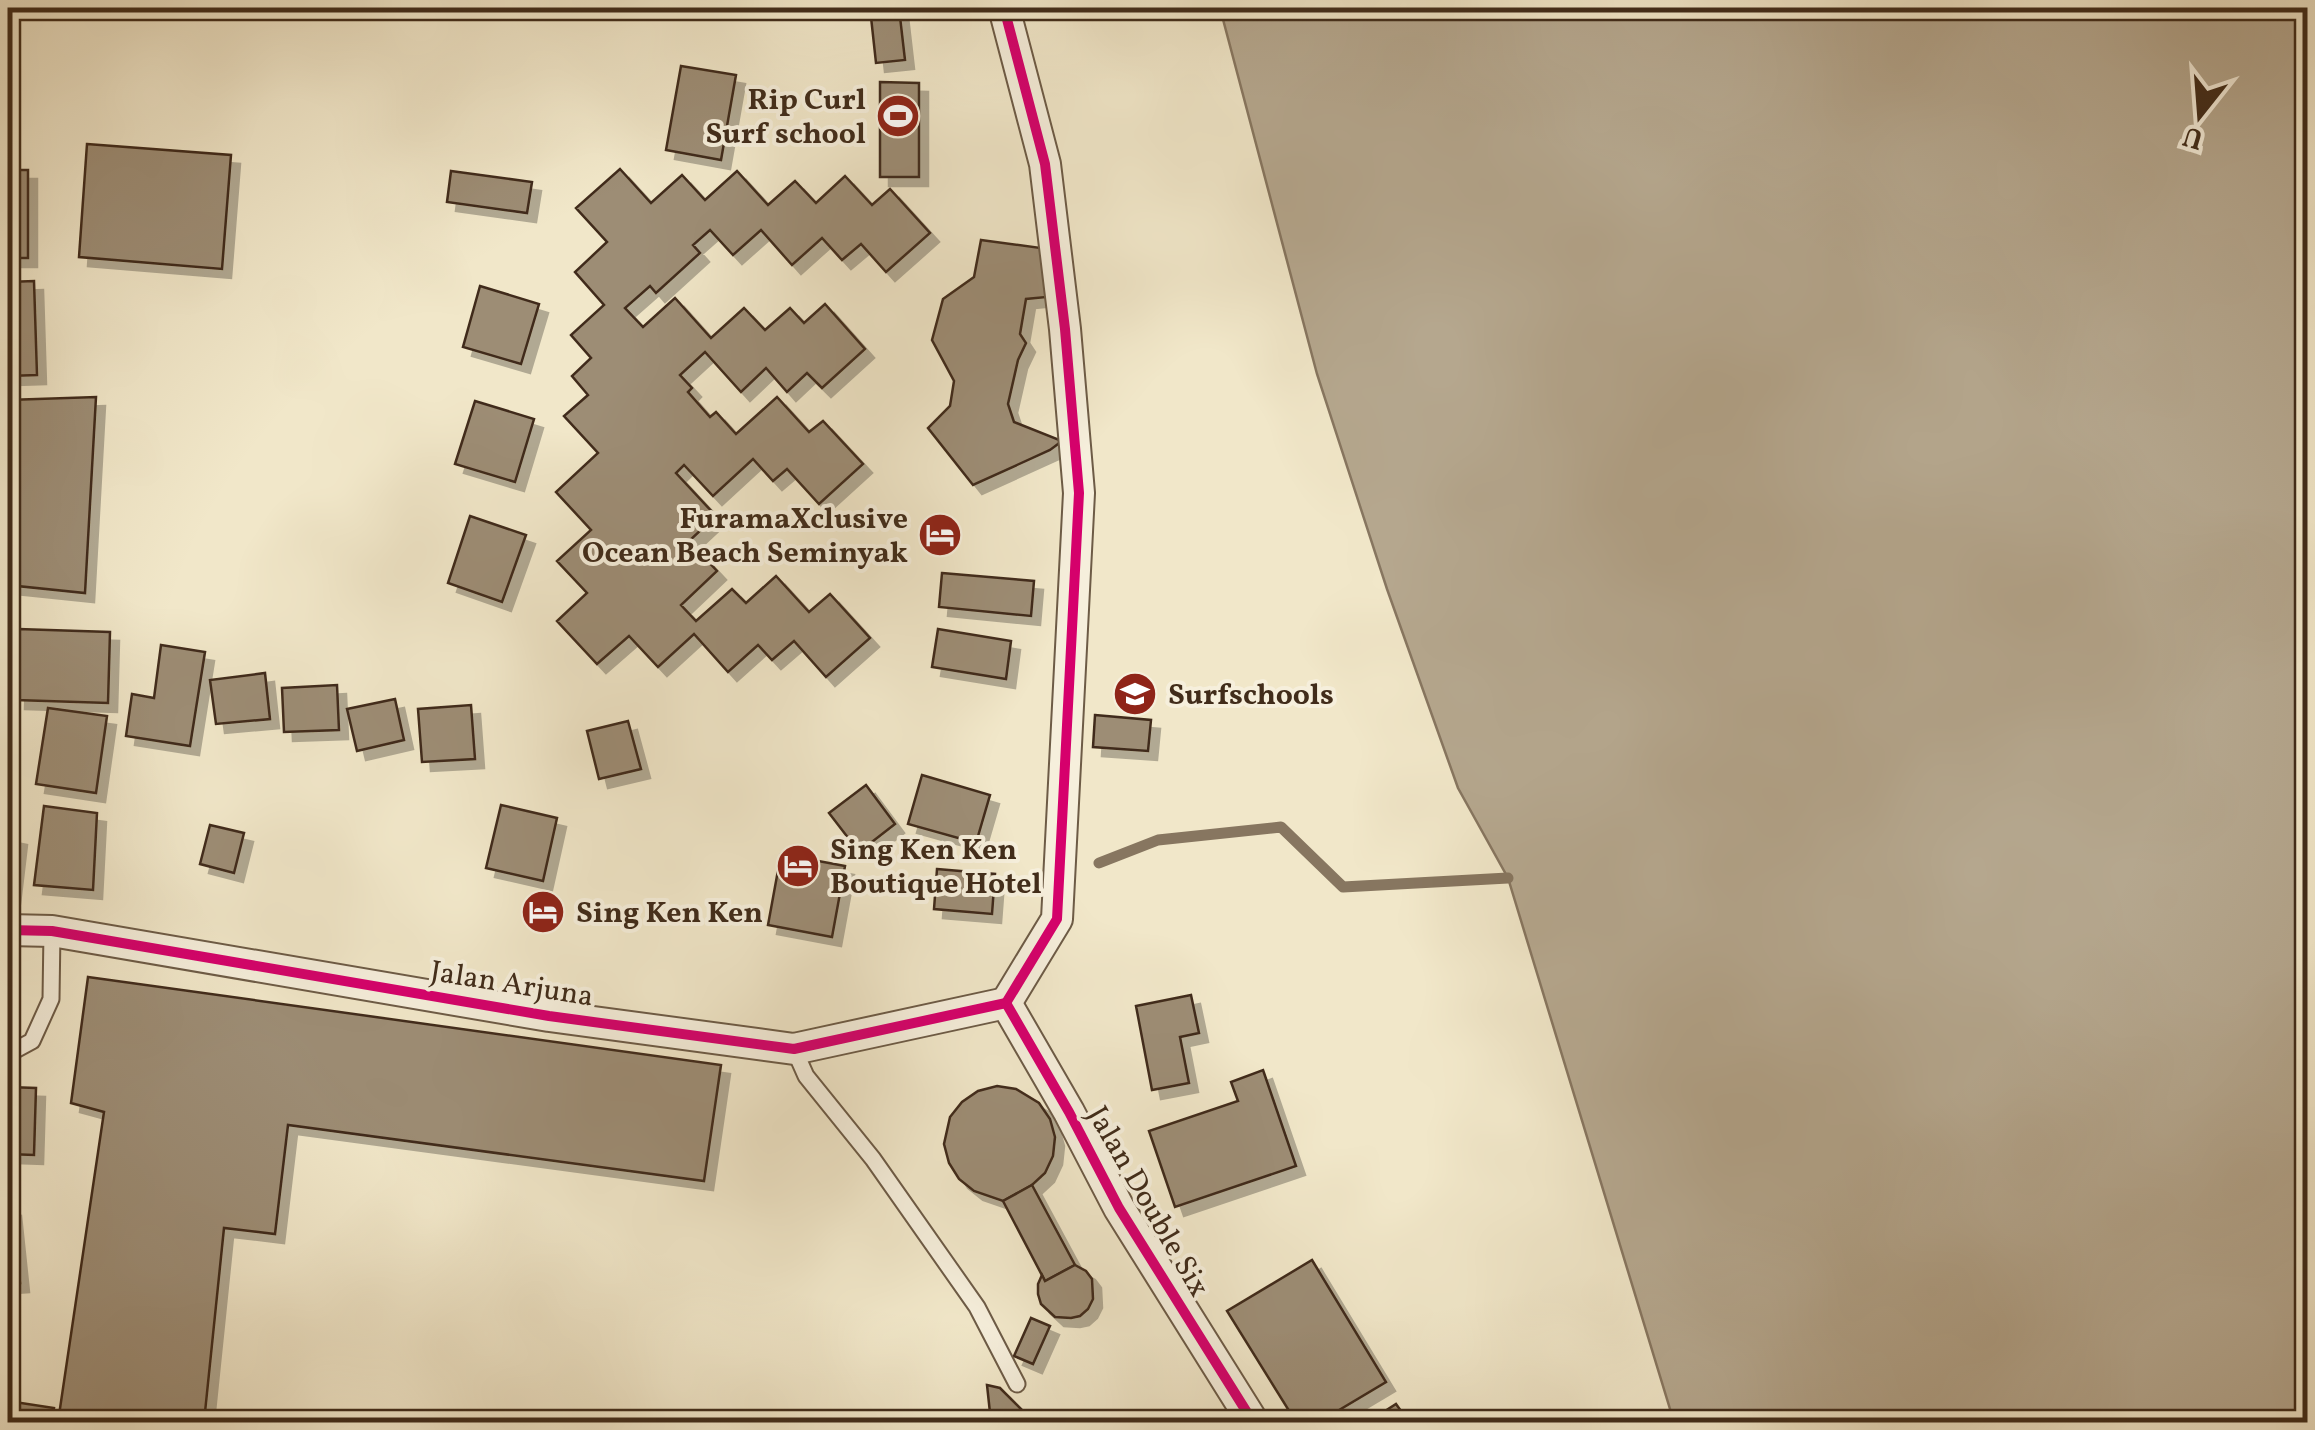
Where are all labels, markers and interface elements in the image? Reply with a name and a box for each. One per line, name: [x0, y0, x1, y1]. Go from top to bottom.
north arrow: [2150, 65, 2250, 165]
place label: Rip Curl Surf school: [706, 80, 866, 156]
sports icon: Rip Curl Surf school: [875, 93, 921, 139]
text: U: [2179, 115, 2208, 158]
place label: FuramaXclusive Ocean Beach Seminyak: [582, 499, 908, 575]
hotel icon: FuramaXclusive Ocean Beach Seminyak: [917, 512, 963, 558]
school or university icon: Surfschools: [1112, 671, 1158, 717]
place label: Surfschools: [1168, 675, 1334, 717]
place label: Sing Ken Ken Boutique Hotel: [830, 830, 1042, 906]
hotel icon: Sing Ken Ken Boutique Hotel: [775, 843, 821, 889]
hotel icon: Sing Ken Ken: [520, 889, 566, 935]
place label: Sing Ken Ken: [576, 893, 763, 935]
street label: Jalan Arjuna: [427, 951, 596, 1019]
street label: Jalan Double Six: [1076, 1099, 1219, 1305]

